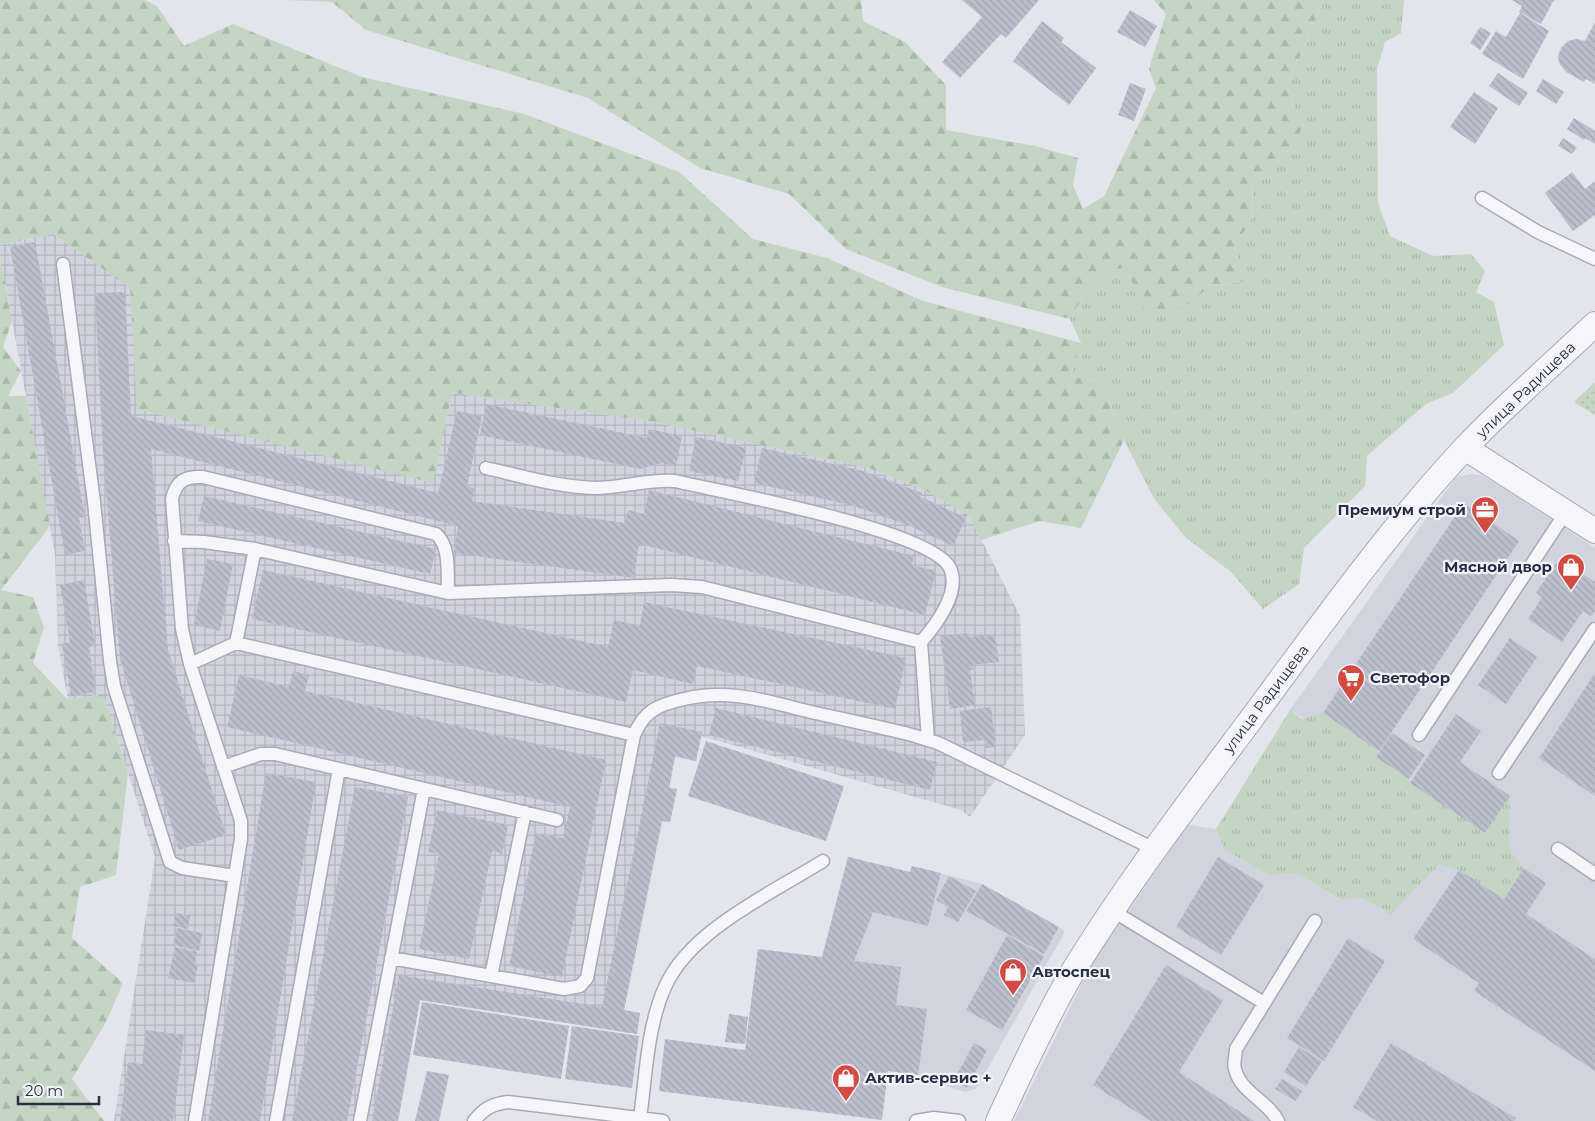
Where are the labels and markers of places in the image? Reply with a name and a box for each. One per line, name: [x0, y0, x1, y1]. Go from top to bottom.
office icon: Премиум строй: [1470, 495, 1500, 534]
place label: Премиум строй: [1337, 500, 1466, 519]
shop icon: Мясной двор: [1556, 552, 1586, 591]
place label: Мясной двор: [1444, 557, 1552, 576]
supermarket icon: Светофор: [1336, 663, 1366, 702]
place label: Светофор: [1370, 668, 1450, 687]
shop icon: Автоспец: [998, 957, 1028, 996]
place label: Автоспец: [1032, 962, 1111, 981]
shop icon: Актив-сервис +: [831, 1063, 861, 1102]
place label: Актив-сервис +: [865, 1068, 991, 1087]

